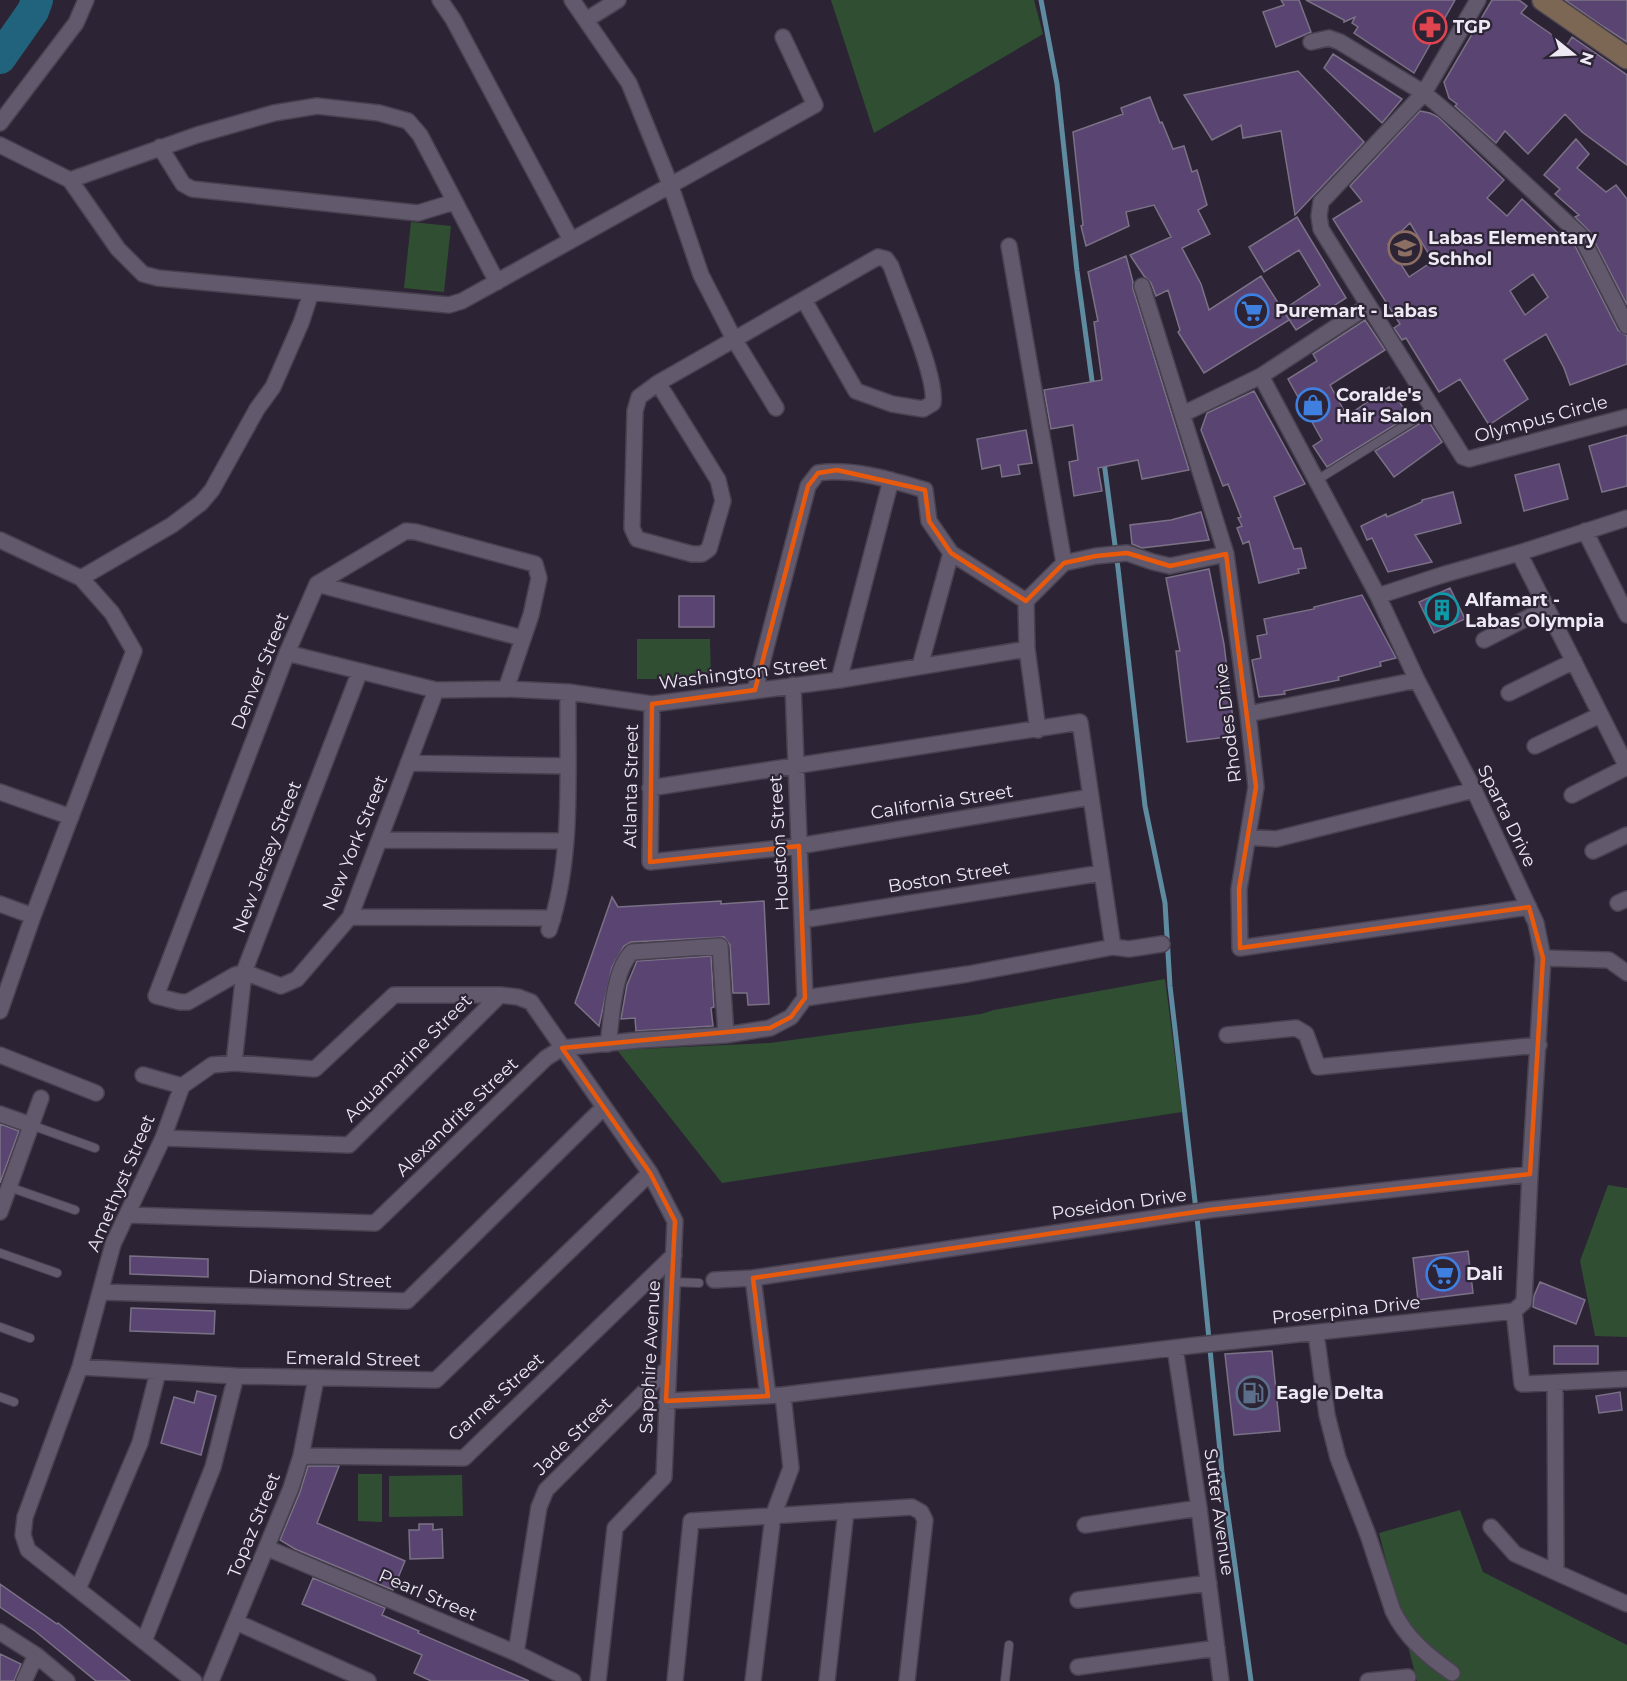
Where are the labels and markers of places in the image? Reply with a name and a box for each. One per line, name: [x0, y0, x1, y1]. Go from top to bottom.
pharmacy icon: TGP: [1412, 9, 1448, 45]
place label: TGP: [1453, 16, 1491, 38]
place label: Labas Elementary Schhol: [1428, 227, 1597, 270]
school or university icon: Labas Elementary Schhol: [1387, 230, 1423, 266]
supermarket icon: Puremart - Labas: [1234, 293, 1270, 329]
place label: Puremart - Labas: [1275, 300, 1438, 322]
place label: Coralde's Hair Salon: [1336, 384, 1432, 427]
shop icon: Coralde's Hair Salon: [1295, 387, 1331, 423]
place label: Alfamart - Labas Olympia: [1464, 589, 1604, 632]
building icon: Alfamart - Labas Olympia: [1424, 592, 1460, 628]
supermarket icon: Dali: [1425, 1256, 1461, 1292]
place label: Dali: [1466, 1263, 1503, 1285]
fuel station icon: Eagle Delta: [1235, 1375, 1271, 1411]
place label: Eagle Delta: [1276, 1382, 1384, 1404]

